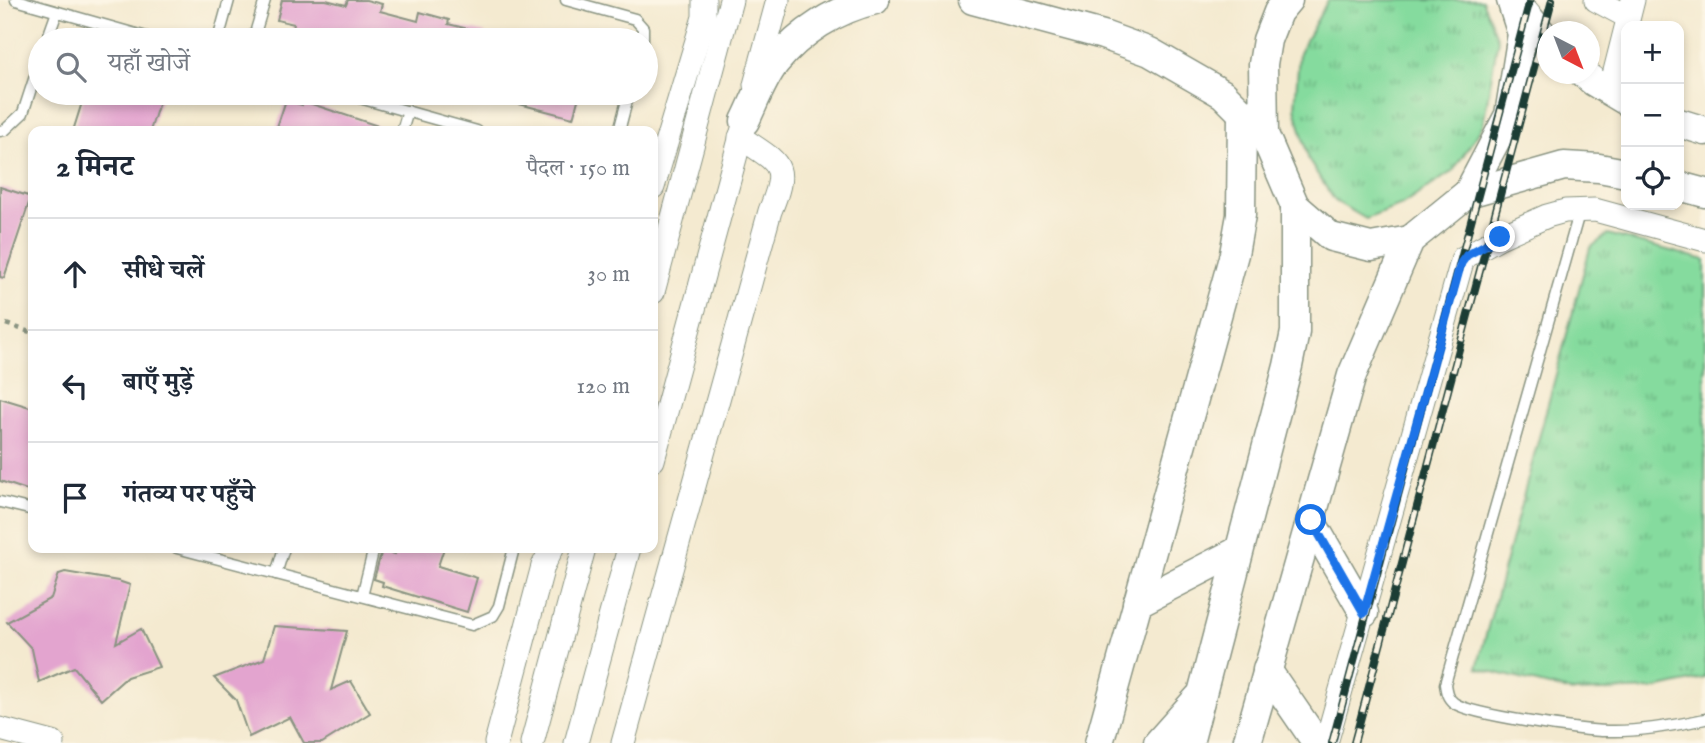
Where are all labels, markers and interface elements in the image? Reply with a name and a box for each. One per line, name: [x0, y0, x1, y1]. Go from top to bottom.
north arrow: [1537, 21, 1600, 84]
map controls: [1621, 21, 1684, 210]
button: +: [1621, 21, 1684, 84]
search box: [28, 28, 658, 105]
text: यहाँ खोजें: [108, 47, 190, 80]
icon: search: [52, 48, 90, 86]
button: −: [1621, 84, 1684, 147]
button: locate: [1621, 147, 1684, 210]
text: 2 मिनट: [56, 149, 133, 187]
text: पैदल · 150 m: [526, 154, 630, 183]
route end: [1484, 221, 1515, 252]
text: सीधे चलें: [123, 254, 204, 287]
icon: ahead: [56, 255, 94, 293]
text: 30 m: [587, 260, 630, 289]
text: बाएँ मुड़ें: [123, 366, 193, 399]
icon: left: [56, 367, 94, 405]
text: 120 m: [577, 372, 630, 401]
text: गंतव्य पर पहुँचे: [123, 478, 255, 511]
icon: arrive: [56, 479, 94, 517]
route start: [1295, 504, 1326, 535]

